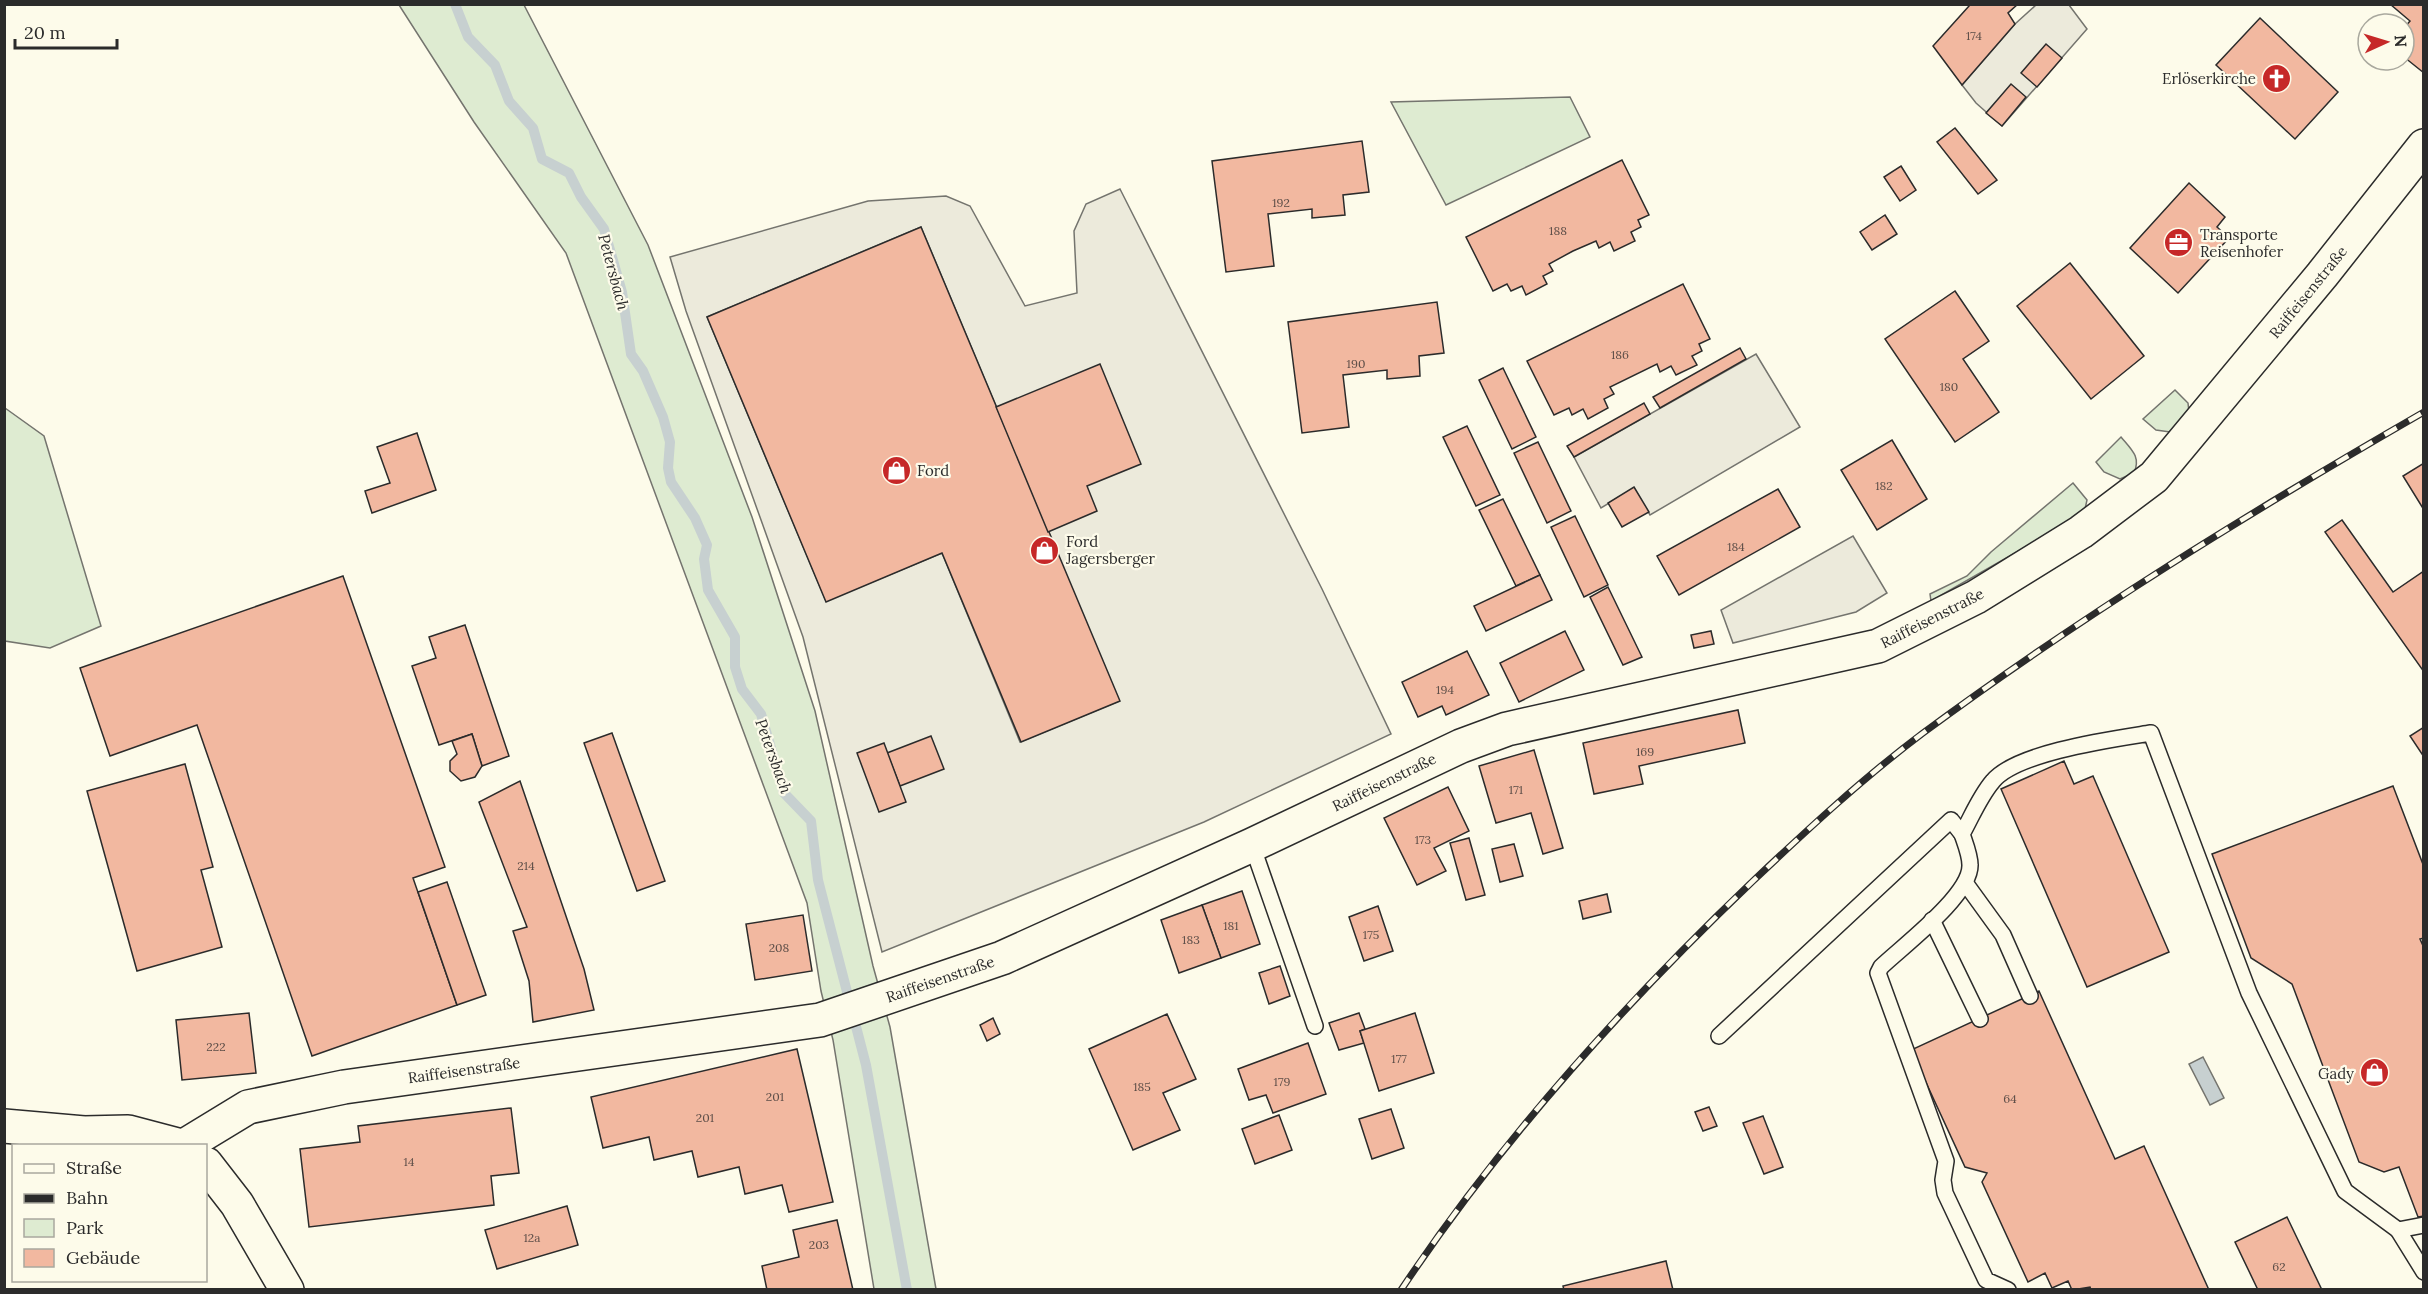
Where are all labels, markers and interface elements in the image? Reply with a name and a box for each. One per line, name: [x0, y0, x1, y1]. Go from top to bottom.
scale bar: [15, 12, 117, 50]
north arrow: [2356, 12, 2416, 72]
text: 20 m: [24, 21, 66, 44]
house number: 174: [1966, 28, 1983, 43]
text: N: [2391, 34, 2411, 48]
church icon: Erlöserkirche: [2261, 62, 2293, 94]
place label: Erlöserkirche: [2162, 69, 2256, 88]
house number: 192: [1272, 195, 1290, 210]
house number: 188: [1549, 223, 1567, 238]
place label: Transporte Reisenhofer: [2200, 225, 2284, 261]
office icon: Transporte Reisenhofer: [2163, 227, 2195, 259]
water label: Petersbach: [594, 232, 634, 312]
street label: Raiffeisenstraße: [2265, 242, 2351, 342]
house number: 186: [1611, 347, 1629, 362]
house number: 190: [1347, 356, 1365, 371]
house number: 180: [1940, 379, 1958, 394]
shop icon: Ford: [880, 454, 912, 486]
place label: Ford: [917, 461, 949, 480]
house number: 182: [1875, 478, 1893, 493]
place label: Ford Jagersberger: [1065, 532, 1156, 568]
shop icon: Ford Jagersberger: [1029, 534, 1061, 566]
house number: 184: [1727, 539, 1745, 554]
street label: Raiffeisenstraße: [1877, 584, 1987, 652]
house number: 194: [1436, 682, 1454, 697]
water label: Petersbach: [751, 716, 797, 796]
house number: 169: [1636, 744, 1654, 759]
street label: Raiffeisenstraße: [1329, 749, 1439, 815]
house number: 171: [1509, 782, 1523, 797]
house number: 173: [1415, 832, 1432, 847]
house number: 214: [517, 858, 535, 873]
house number: 181: [1223, 918, 1239, 933]
house number: 175: [1363, 927, 1379, 942]
house number: 183: [1182, 932, 1200, 947]
house number: 208: [769, 940, 790, 955]
street label: Raiffeisenstraße: [883, 952, 997, 1006]
house number: 222: [206, 1039, 226, 1054]
house number: 177: [1391, 1051, 1407, 1066]
street label: Raiffeisenstraße: [407, 1053, 521, 1087]
shop icon: Gady: [2359, 1057, 2391, 1089]
place label: Gady: [2318, 1064, 2354, 1083]
house number: 179: [1274, 1074, 1290, 1089]
house number: 185: [1133, 1079, 1151, 1094]
house number: 201: [766, 1089, 784, 1104]
house number: 64: [2003, 1091, 2017, 1106]
house number: 201: [696, 1110, 714, 1125]
legend: [12, 1144, 207, 1282]
house number: 14: [404, 1154, 415, 1169]
text: Straße: [66, 1156, 122, 1179]
text: Bahn: [66, 1186, 108, 1209]
text: Park: [66, 1216, 104, 1239]
house number: 12a: [523, 1230, 541, 1245]
house number: 203: [809, 1237, 830, 1252]
text: Gebäude: [66, 1246, 141, 1269]
house number: 62: [2272, 1259, 2286, 1274]

